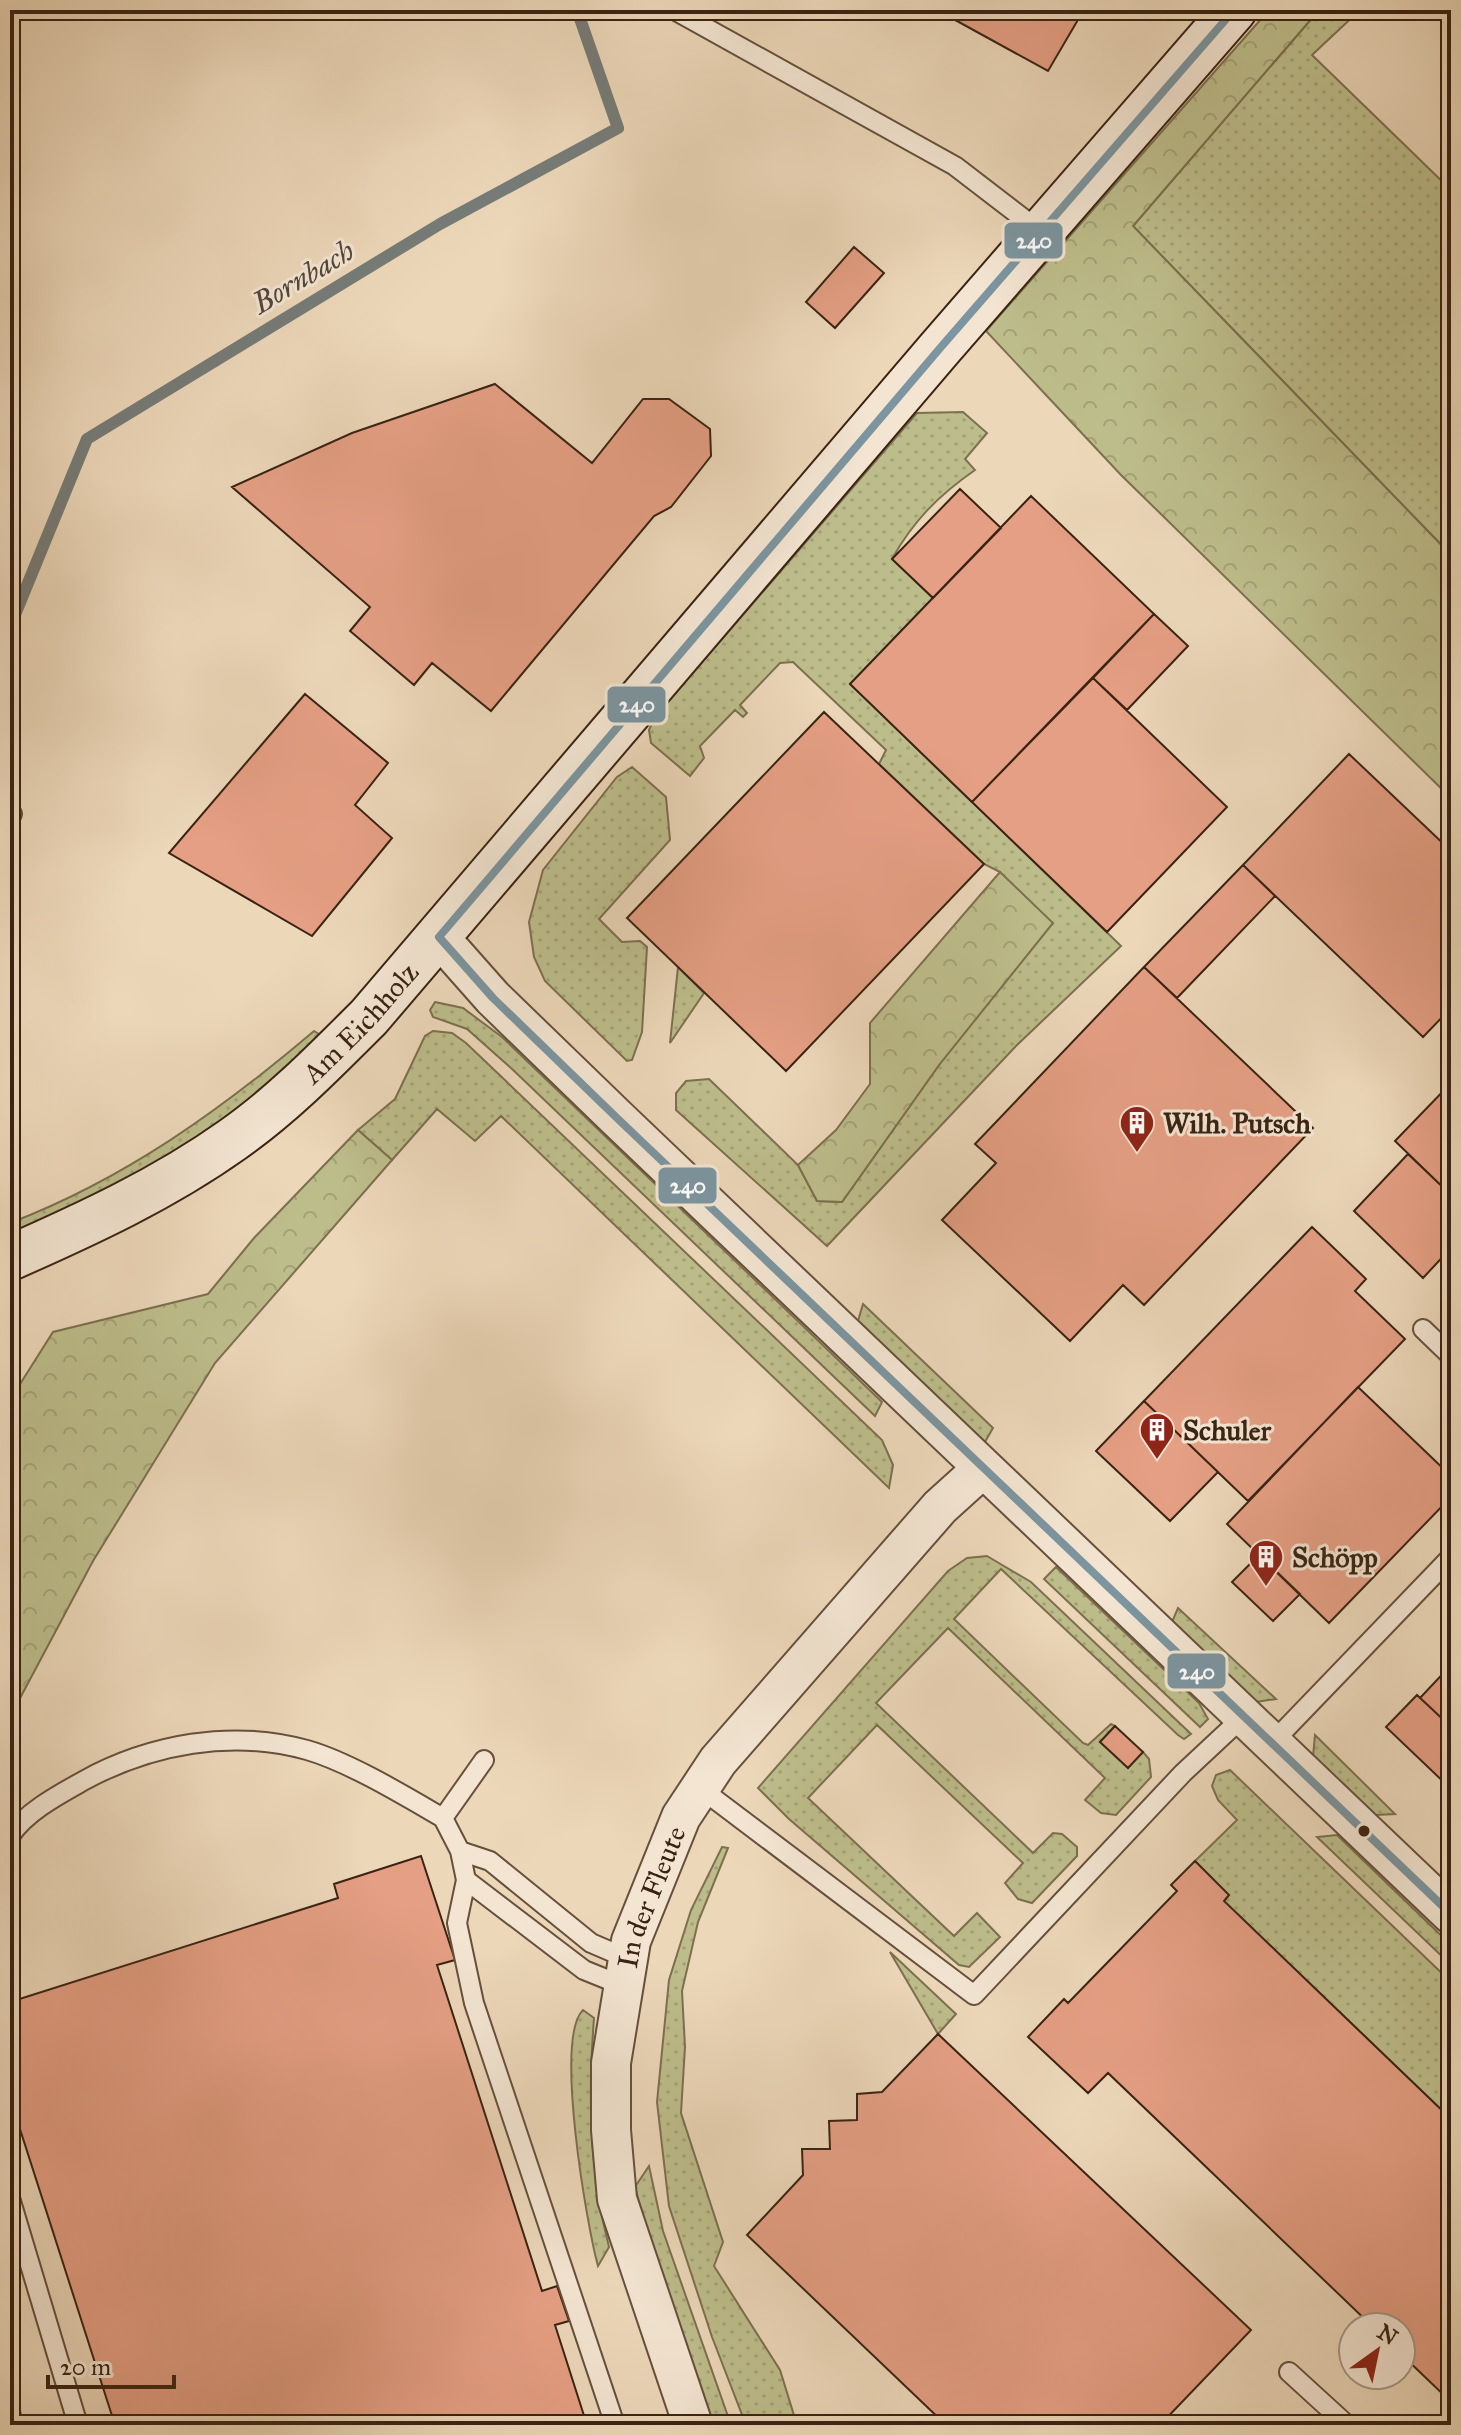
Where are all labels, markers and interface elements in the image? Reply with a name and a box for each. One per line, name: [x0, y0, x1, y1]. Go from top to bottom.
line badge: 240: [1003, 221, 1064, 260]
text: 240: [1016, 227, 1052, 254]
water label: Bornbach: [244, 232, 361, 322]
line badge: 240: [606, 685, 667, 724]
text: 240: [619, 691, 655, 718]
street label: Am Eichholz: [294, 955, 426, 1091]
building icon: Wilh. Putsch: [1118, 1104, 1156, 1154]
place label: Wilh. Putsch: [1163, 1106, 1311, 1141]
line badge: 240: [657, 1166, 718, 1205]
text: 240: [670, 1172, 706, 1199]
building icon: Schuler: [1138, 1411, 1176, 1461]
place label: Schuler: [1183, 1413, 1271, 1448]
building icon: Schöpp: [1247, 1538, 1285, 1588]
place label: Schöpp: [1292, 1540, 1378, 1575]
line badge: 240: [1166, 1652, 1227, 1690]
text: 240: [1179, 1658, 1215, 1685]
street label: In der Fleute: [609, 1821, 693, 1971]
unlabelled marker: [1356, 1823, 1372, 1839]
north arrow: [1337, 2311, 1417, 2391]
text: N: [1372, 2318, 1403, 2351]
scale bar: [48, 2339, 174, 2389]
text: 20 m: [60, 2352, 111, 2382]

